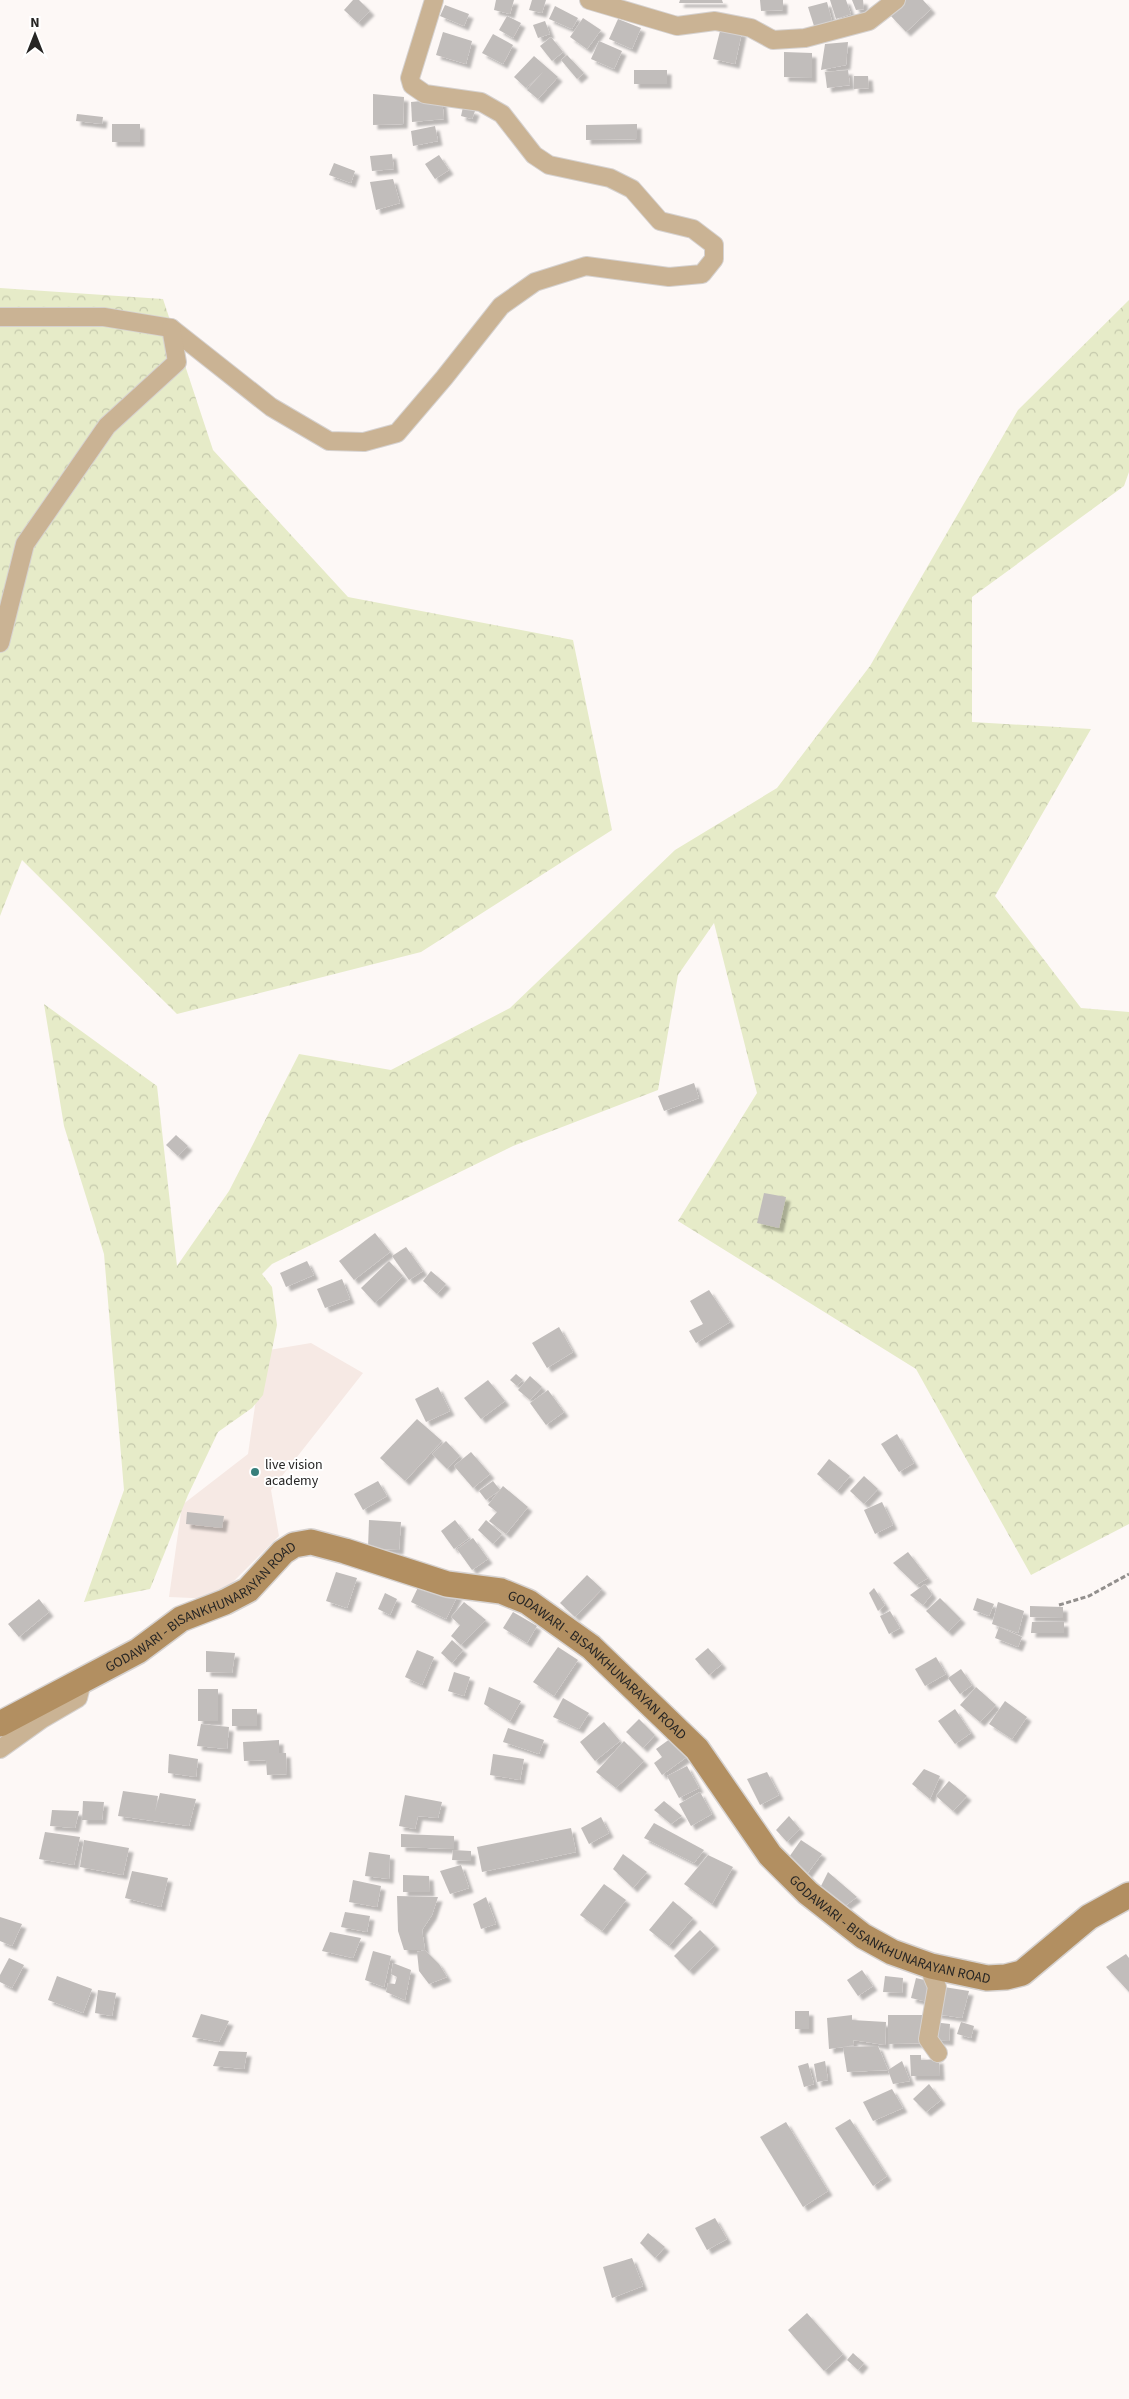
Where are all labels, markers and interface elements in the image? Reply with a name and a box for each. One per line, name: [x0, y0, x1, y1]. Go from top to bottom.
north arrow: [10, 10, 60, 60]
text: N: [30, 13, 40, 33]
place label: live vision academy: [265, 1455, 323, 1491]
marker: live vision academy: [249, 1466, 261, 1478]
street label: GODAWARI - BISANKHUNARAYAN ROAD: [102, 1537, 300, 1678]
street label: GODAWARI - BISANKHUNARAYAN ROAD: [505, 1586, 691, 1745]
street label: GODAWARI - BISANKHUNARAYAN ROAD: [784, 1871, 992, 1990]

